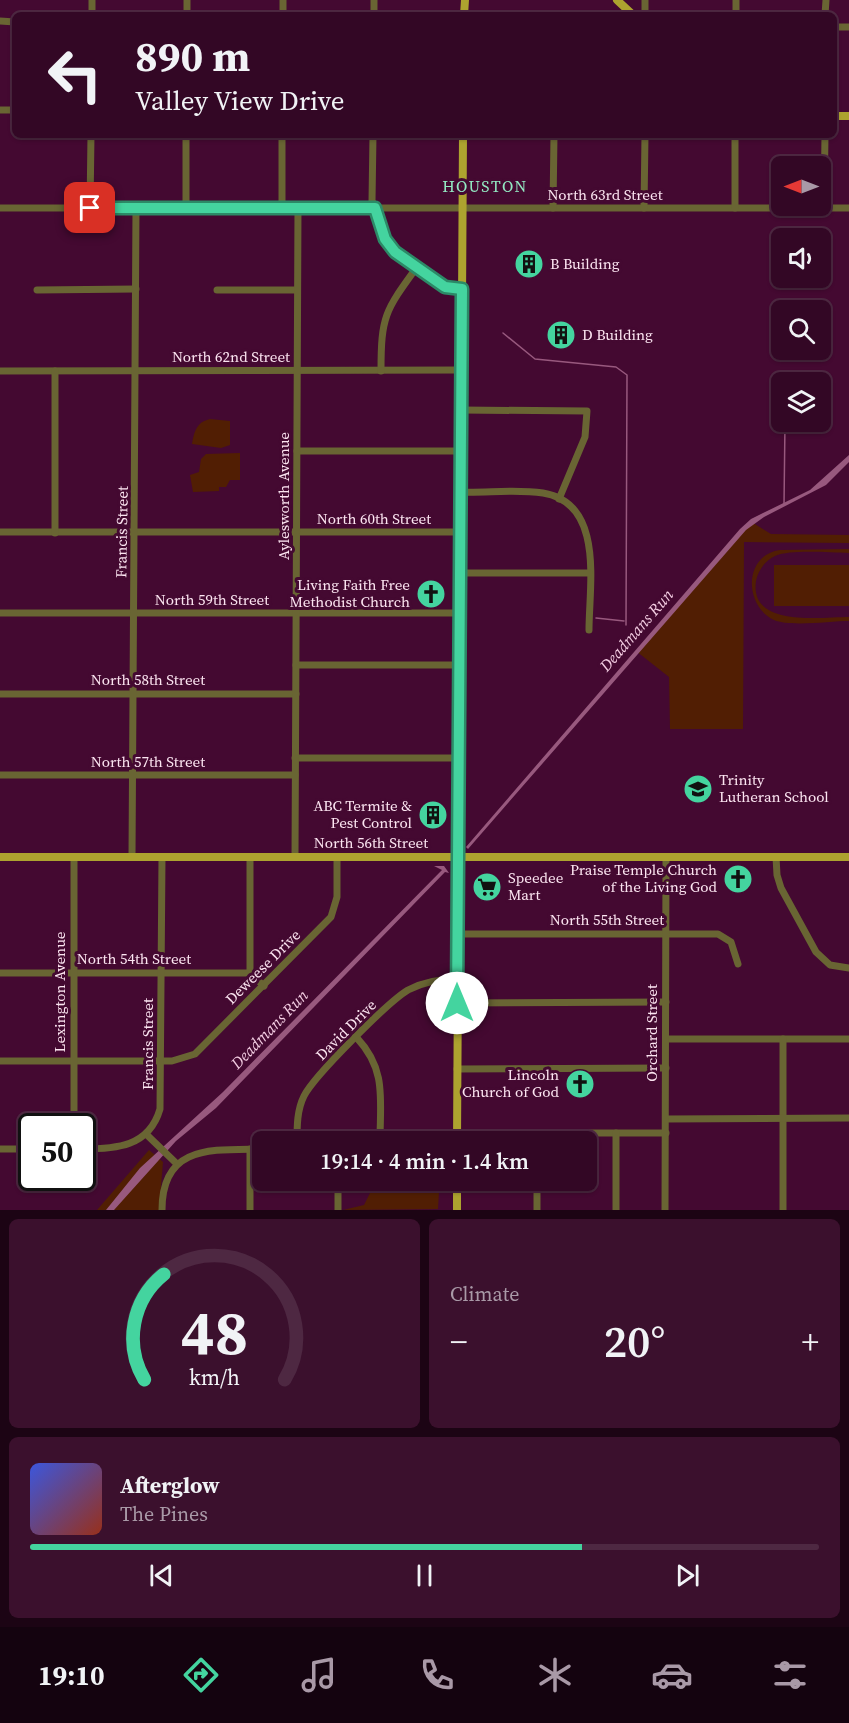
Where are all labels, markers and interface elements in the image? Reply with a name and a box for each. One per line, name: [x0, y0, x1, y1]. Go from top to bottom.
text: 890 m: [135, 27, 250, 85]
icon: left: [36, 36, 114, 114]
text: Valley View Drive: [135, 82, 345, 119]
north arrow: [771, 156, 831, 216]
map controls: [771, 156, 831, 432]
district label: HOUSTON: [442, 175, 528, 197]
pin: [64, 182, 115, 233]
street label: North 63rd Street: [547, 184, 663, 205]
icon: arrive: [73, 191, 106, 224]
button: sound: [771, 228, 831, 288]
building icon: B Building: [513, 248, 545, 280]
place label: B Building: [550, 253, 620, 274]
button: search: [771, 300, 831, 360]
building icon: D Building: [545, 319, 577, 351]
place label: D Building: [582, 324, 653, 345]
street label: North 62nd Street: [172, 346, 290, 367]
button: layers: [771, 372, 831, 432]
street label: Aylesworth Avenue: [273, 432, 294, 560]
street label: Francis Street: [110, 486, 133, 578]
street label: North 60th Street: [317, 508, 431, 529]
place label: Living Faith Free Methodist Church: [290, 574, 410, 612]
church icon: Living Faith Free Methodist Church: [415, 578, 447, 610]
water label: Deadmans Run: [593, 584, 678, 677]
street label: North 59th Street: [155, 589, 269, 610]
street label: North 58th Street: [91, 669, 205, 690]
street label: North 57th Street: [91, 751, 205, 772]
place label: Trinity Lutheran School: [719, 769, 829, 807]
school or university icon: Trinity Lutheran School: [682, 773, 714, 805]
place label: ABC Termite & Pest Control: [313, 795, 413, 833]
building icon: ABC Termite & Pest Control: [417, 799, 449, 831]
street label: North 56th Street: [314, 832, 428, 853]
place label: Praise Temple Church of the Living God: [570, 859, 717, 897]
church icon: Praise Temple Church of the Living God: [722, 863, 754, 895]
place label: Speedee Mart: [508, 867, 564, 905]
supermarket icon: Speedee Mart: [471, 871, 503, 903]
street label: North 55th Street: [550, 909, 664, 930]
street label: Deweese Drive: [220, 924, 305, 1009]
street label: Lexington Avenue: [49, 931, 70, 1052]
street label: North 54th Street: [77, 948, 191, 969]
position arrow: [425, 971, 489, 1035]
water label: Deadmans Run: [225, 984, 313, 1074]
street label: Orchard Street: [641, 984, 662, 1082]
street label: David Drive: [311, 994, 381, 1065]
street label: Francis Street: [137, 998, 158, 1090]
place label: Lincoln Church of God: [462, 1064, 559, 1102]
church icon: Lincoln Church of God: [564, 1068, 596, 1100]
speed limit sign: 50: [18, 1113, 96, 1191]
text: 19:14 · 4 min · 1.4 km: [320, 1146, 529, 1176]
text: Climate: [450, 1280, 519, 1308]
text: 48: [181, 1289, 248, 1375]
text: 20°: [604, 1310, 665, 1372]
text: −: [450, 1319, 468, 1364]
text: +: [802, 1319, 819, 1364]
text: km/h: [189, 1364, 240, 1393]
text: Afterglow: [120, 1470, 220, 1500]
text: The Pines: [120, 1500, 208, 1528]
icon: previous: [145, 1559, 178, 1592]
icon: pause: [408, 1559, 441, 1592]
icon: next: [671, 1559, 704, 1592]
icon: directions: [180, 1654, 222, 1696]
icon: music: [298, 1654, 340, 1696]
icon: phone: [416, 1654, 458, 1696]
icon: climate: [534, 1654, 576, 1696]
icon: car: [651, 1654, 693, 1696]
icon: filters: [769, 1654, 811, 1696]
text: 19:10: [38, 1657, 105, 1694]

